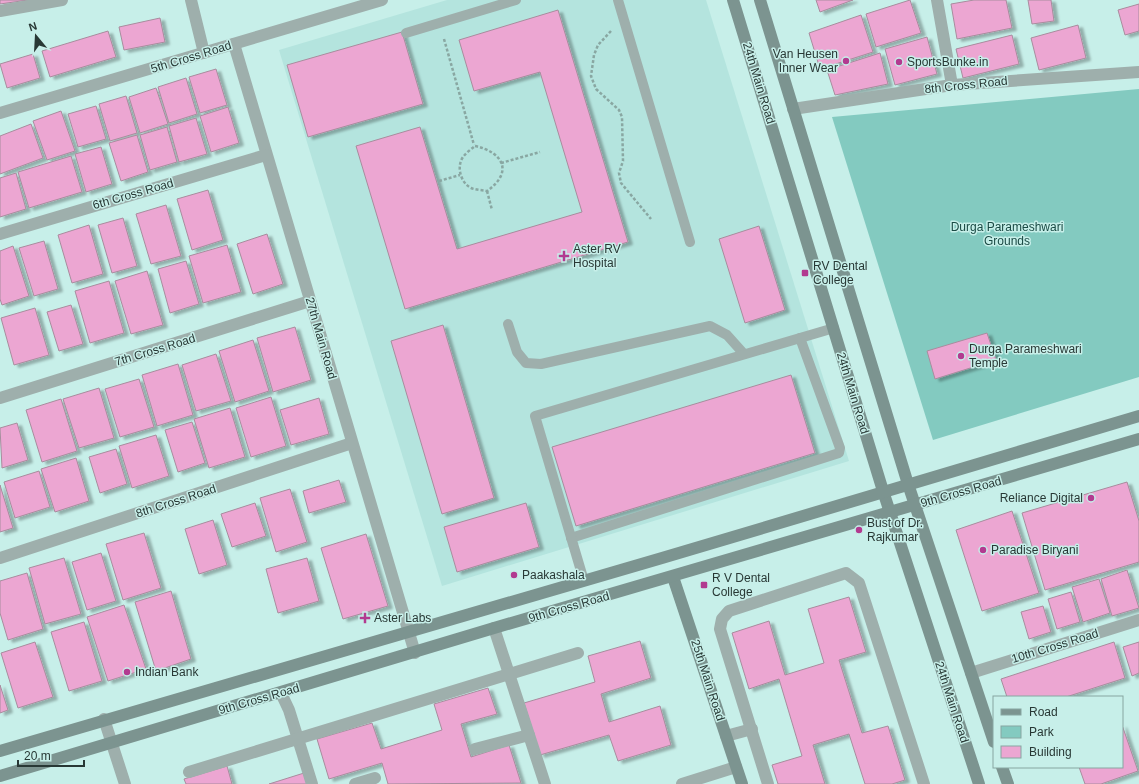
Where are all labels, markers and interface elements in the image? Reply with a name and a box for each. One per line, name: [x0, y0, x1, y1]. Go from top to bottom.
north arrow: [16, 16, 56, 56]
text: N: [27, 20, 39, 33]
street label: 5th Cross Road: [149, 38, 233, 76]
street label: 24th Main Road: [740, 40, 778, 126]
place label: Van Heusen Inner Wear: [773, 47, 838, 75]
place label: SportsBunke.in: [907, 55, 988, 69]
marker: Van Heusen Inner Wear: [841, 56, 851, 66]
marker: SportsBunke.in: [894, 57, 904, 67]
street label: 8th Cross Road: [924, 74, 1008, 96]
street label: 6th Cross Road: [91, 176, 175, 212]
park label: Durga Parameshwari Grounds: [951, 220, 1063, 248]
place label: Aster RV Hospital: [573, 242, 621, 270]
marker: Aster RV Hospital: [558, 250, 570, 262]
place label: RV Dental College: [813, 259, 867, 287]
marker: RV Dental College: [800, 268, 810, 278]
street label: 27th Main Road: [303, 295, 339, 381]
street label: 7th Cross Road: [113, 331, 197, 369]
place label: Durga Parameshwari Temple: [969, 342, 1082, 370]
street label: 24th Main Road: [834, 350, 872, 436]
marker: Durga Parameshwari Temple: [956, 351, 966, 361]
street label: 9th Cross Road: [919, 474, 1003, 510]
street label: 8th Cross Road: [134, 481, 218, 521]
place label: Reliance Digital: [1000, 491, 1083, 505]
marker: Reliance Digital: [1086, 493, 1096, 503]
place label: Bust of Dr. Rajkumar: [867, 516, 923, 544]
marker: Bust of Dr. Rajkumar: [854, 525, 864, 535]
place label: Paradise Biryani: [991, 543, 1078, 557]
marker: Paradise Biryani: [978, 545, 988, 555]
place label: Paakashala: [522, 568, 585, 582]
marker: Paakashala: [509, 570, 519, 580]
place label: R V Dental College: [712, 571, 770, 599]
marker: R V Dental College: [699, 580, 709, 590]
street label: 9th Cross Road: [527, 589, 611, 625]
place label: Aster Labs: [374, 611, 431, 625]
marker: Aster Labs: [359, 612, 371, 624]
street label: 10th Cross Road: [1010, 626, 1100, 666]
street label: 25th Main Road: [688, 638, 728, 722]
street label: 24th Main Road: [932, 660, 972, 744]
place label: Indian Bank: [135, 665, 199, 679]
marker: Indian Bank: [122, 667, 132, 677]
street label: 9th Cross Road: [217, 681, 301, 717]
legend: [993, 696, 1123, 768]
text: Road: [1029, 705, 1058, 719]
text: Park: [1029, 725, 1055, 739]
scale bar: [18, 742, 84, 768]
text: Building: [1029, 745, 1072, 759]
text: 20 m: [24, 749, 51, 763]

